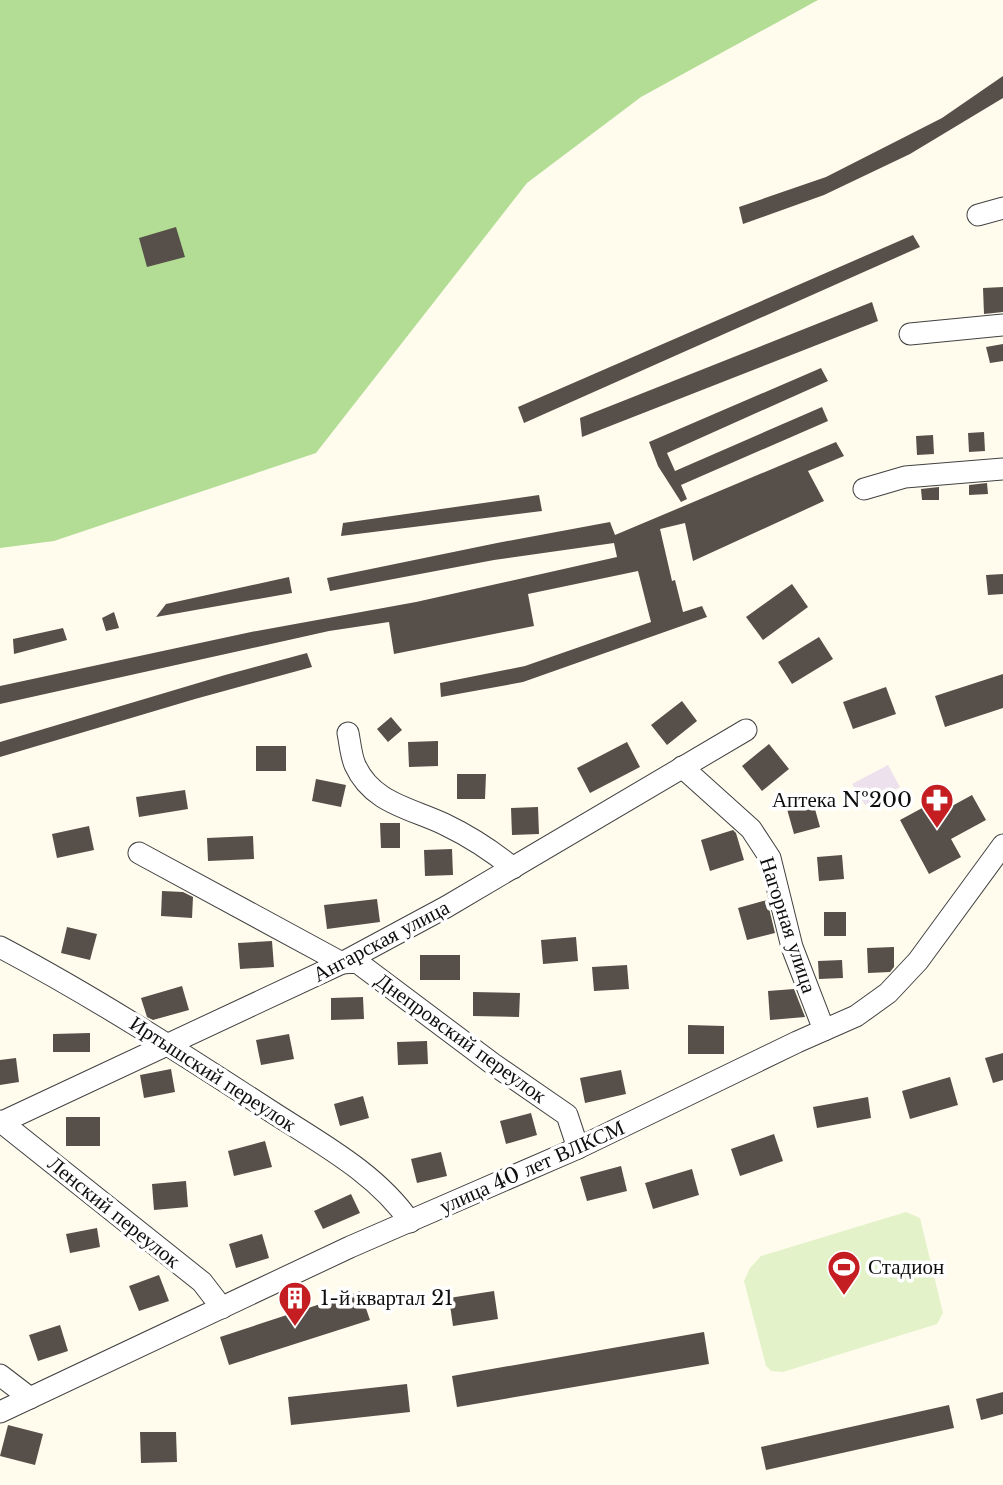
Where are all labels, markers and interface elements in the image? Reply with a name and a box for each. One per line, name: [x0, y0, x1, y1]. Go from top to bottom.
pharmacy icon: Аптека №200: [918, 781, 956, 830]
place label: Аптека №200: [772, 787, 912, 813]
street label: Нагорная улица: [754, 854, 822, 997]
street label: Ангарская улица: [308, 894, 454, 988]
street label: Днепровский переулок: [370, 967, 552, 1109]
street label: Иртышский переулок: [125, 1010, 302, 1138]
street label: улица 40 лет ВЛКСМ: [435, 1114, 629, 1220]
street label: Ленский переулок: [42, 1151, 186, 1274]
sports icon: Стадион: [825, 1248, 863, 1297]
place label: Стадион: [868, 1254, 944, 1280]
building icon: 1-й квартал 21: [276, 1279, 314, 1328]
place label: 1-й квартал 21: [320, 1285, 454, 1311]

